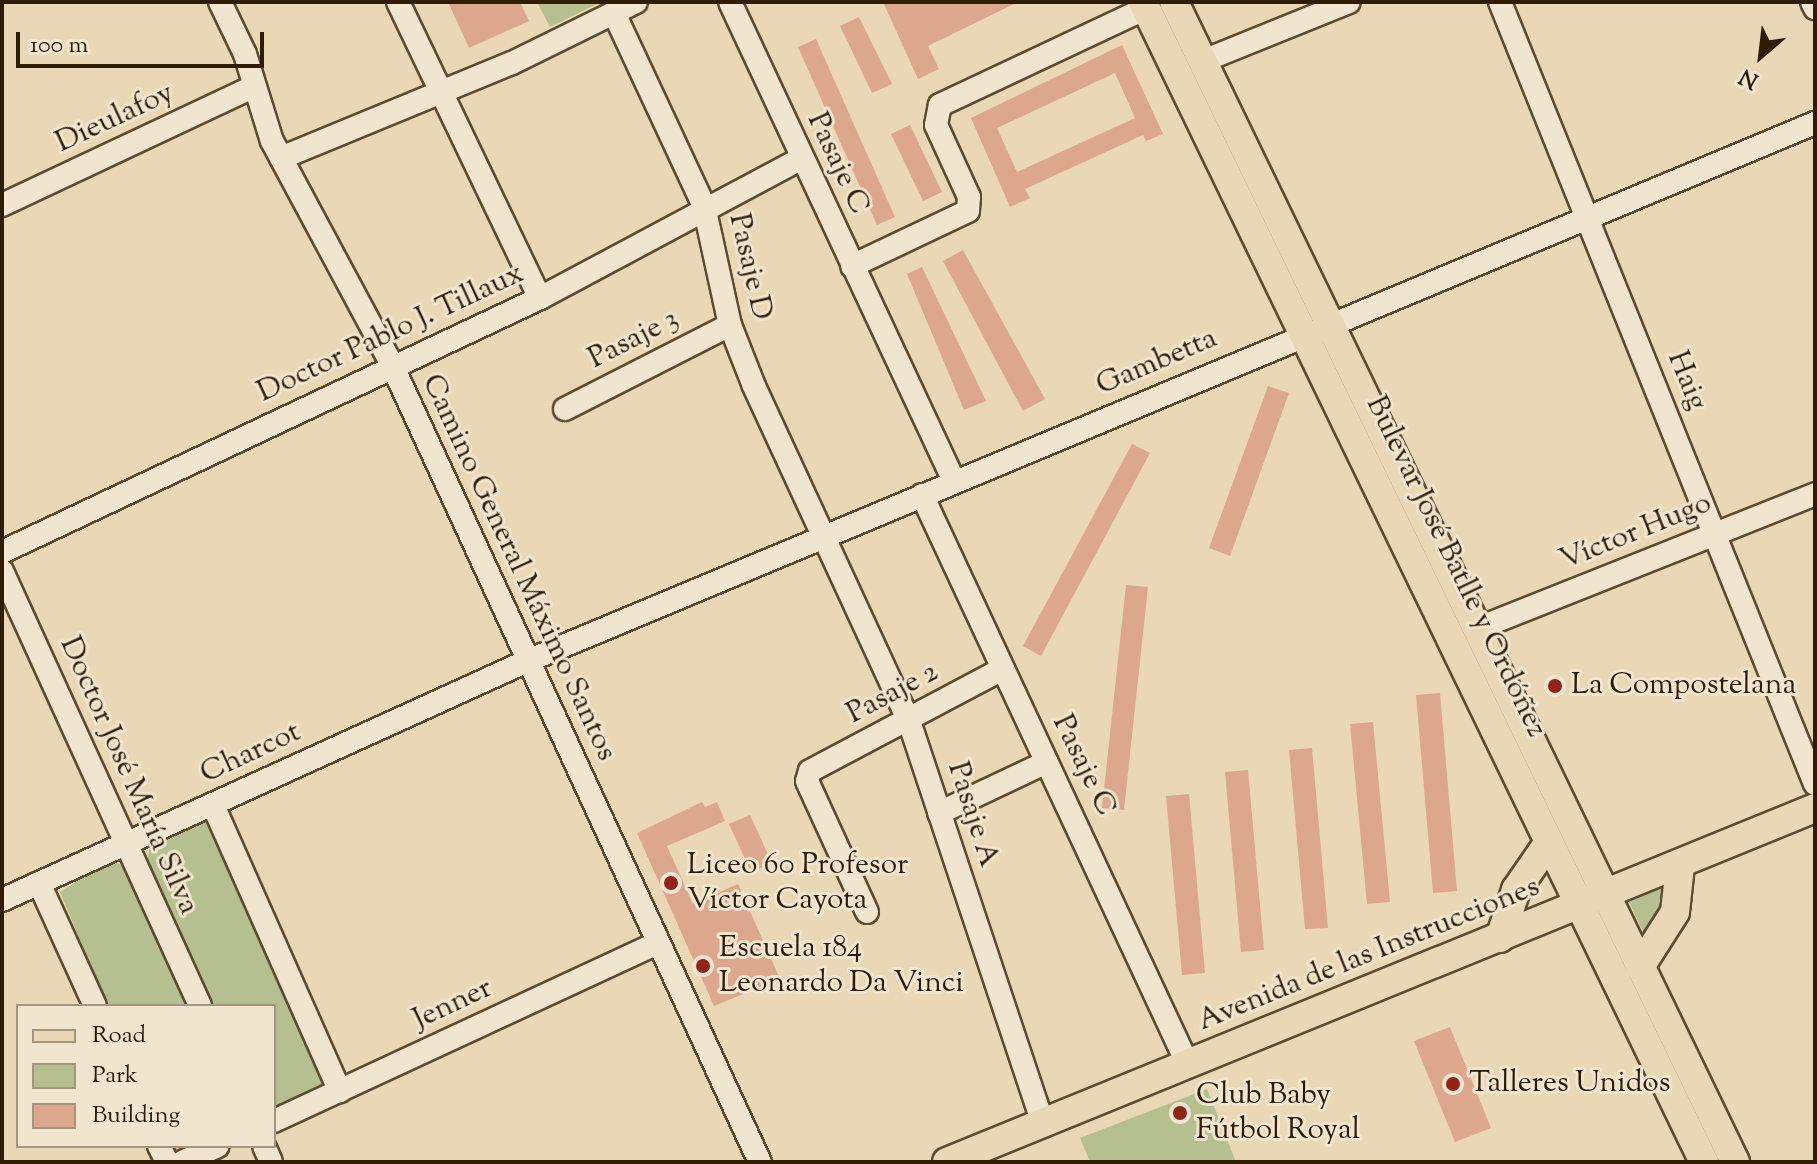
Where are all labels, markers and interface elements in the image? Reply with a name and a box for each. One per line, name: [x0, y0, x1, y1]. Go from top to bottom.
scale bar: [20, 16, 268, 66]
north arrow: [1721, 16, 1801, 96]
text: 100 m: [30, 29, 88, 63]
text: N: [1734, 59, 1765, 95]
street label: Dieulafoy: [50, 76, 180, 162]
street label: Pasaje C: [798, 107, 876, 221]
street label: Pasaje D: [719, 210, 779, 324]
street label: Doctor Pablo J. Tillaux: [252, 256, 530, 412]
street label: Pasaje 3: [583, 302, 685, 378]
street label: Gambetta: [1091, 322, 1223, 404]
street label: Haig: [1658, 346, 1714, 416]
street label: Camino General Máximo Santos: [412, 369, 624, 767]
street label: Bulevar José Batlle y Ordóñez: [1357, 390, 1553, 744]
street label: Víctor Hugo: [1555, 486, 1717, 580]
street label: Doctor José María Silva: [51, 632, 205, 920]
street label: Pasaje 2: [841, 655, 945, 733]
place label: La Compostelana: [1571, 668, 1796, 704]
marker: La Compostelana: [1546, 677, 1564, 695]
street label: Pasaje C: [1043, 709, 1123, 823]
street label: Charcot: [195, 715, 307, 793]
street label: Pasaje A: [938, 758, 1006, 872]
place label: Liceo 60 Profesor Víctor Cayota: [687, 848, 908, 918]
street label: Avenida de las Instrucciones: [1193, 870, 1545, 1040]
marker: Liceo 60 Profesor Víctor Cayota: [662, 874, 680, 892]
place label: Escuela 184 Leonardo Da Vinci: [719, 931, 964, 1002]
marker: Escuela 184 Leonardo Da Vinci: [694, 957, 712, 975]
street label: Jenner: [408, 971, 498, 1039]
legend: [16, 1004, 276, 1148]
text: Road: [92, 1019, 146, 1053]
text: Park: [92, 1059, 138, 1093]
place label: Talleres Unidos: [1469, 1066, 1671, 1102]
marker: Talleres Unidos: [1444, 1075, 1462, 1093]
place label: Club Baby Fútbol Royal: [1196, 1078, 1360, 1148]
text: Building: [92, 1099, 180, 1133]
marker: Club Baby Fútbol Royal: [1171, 1104, 1189, 1122]

